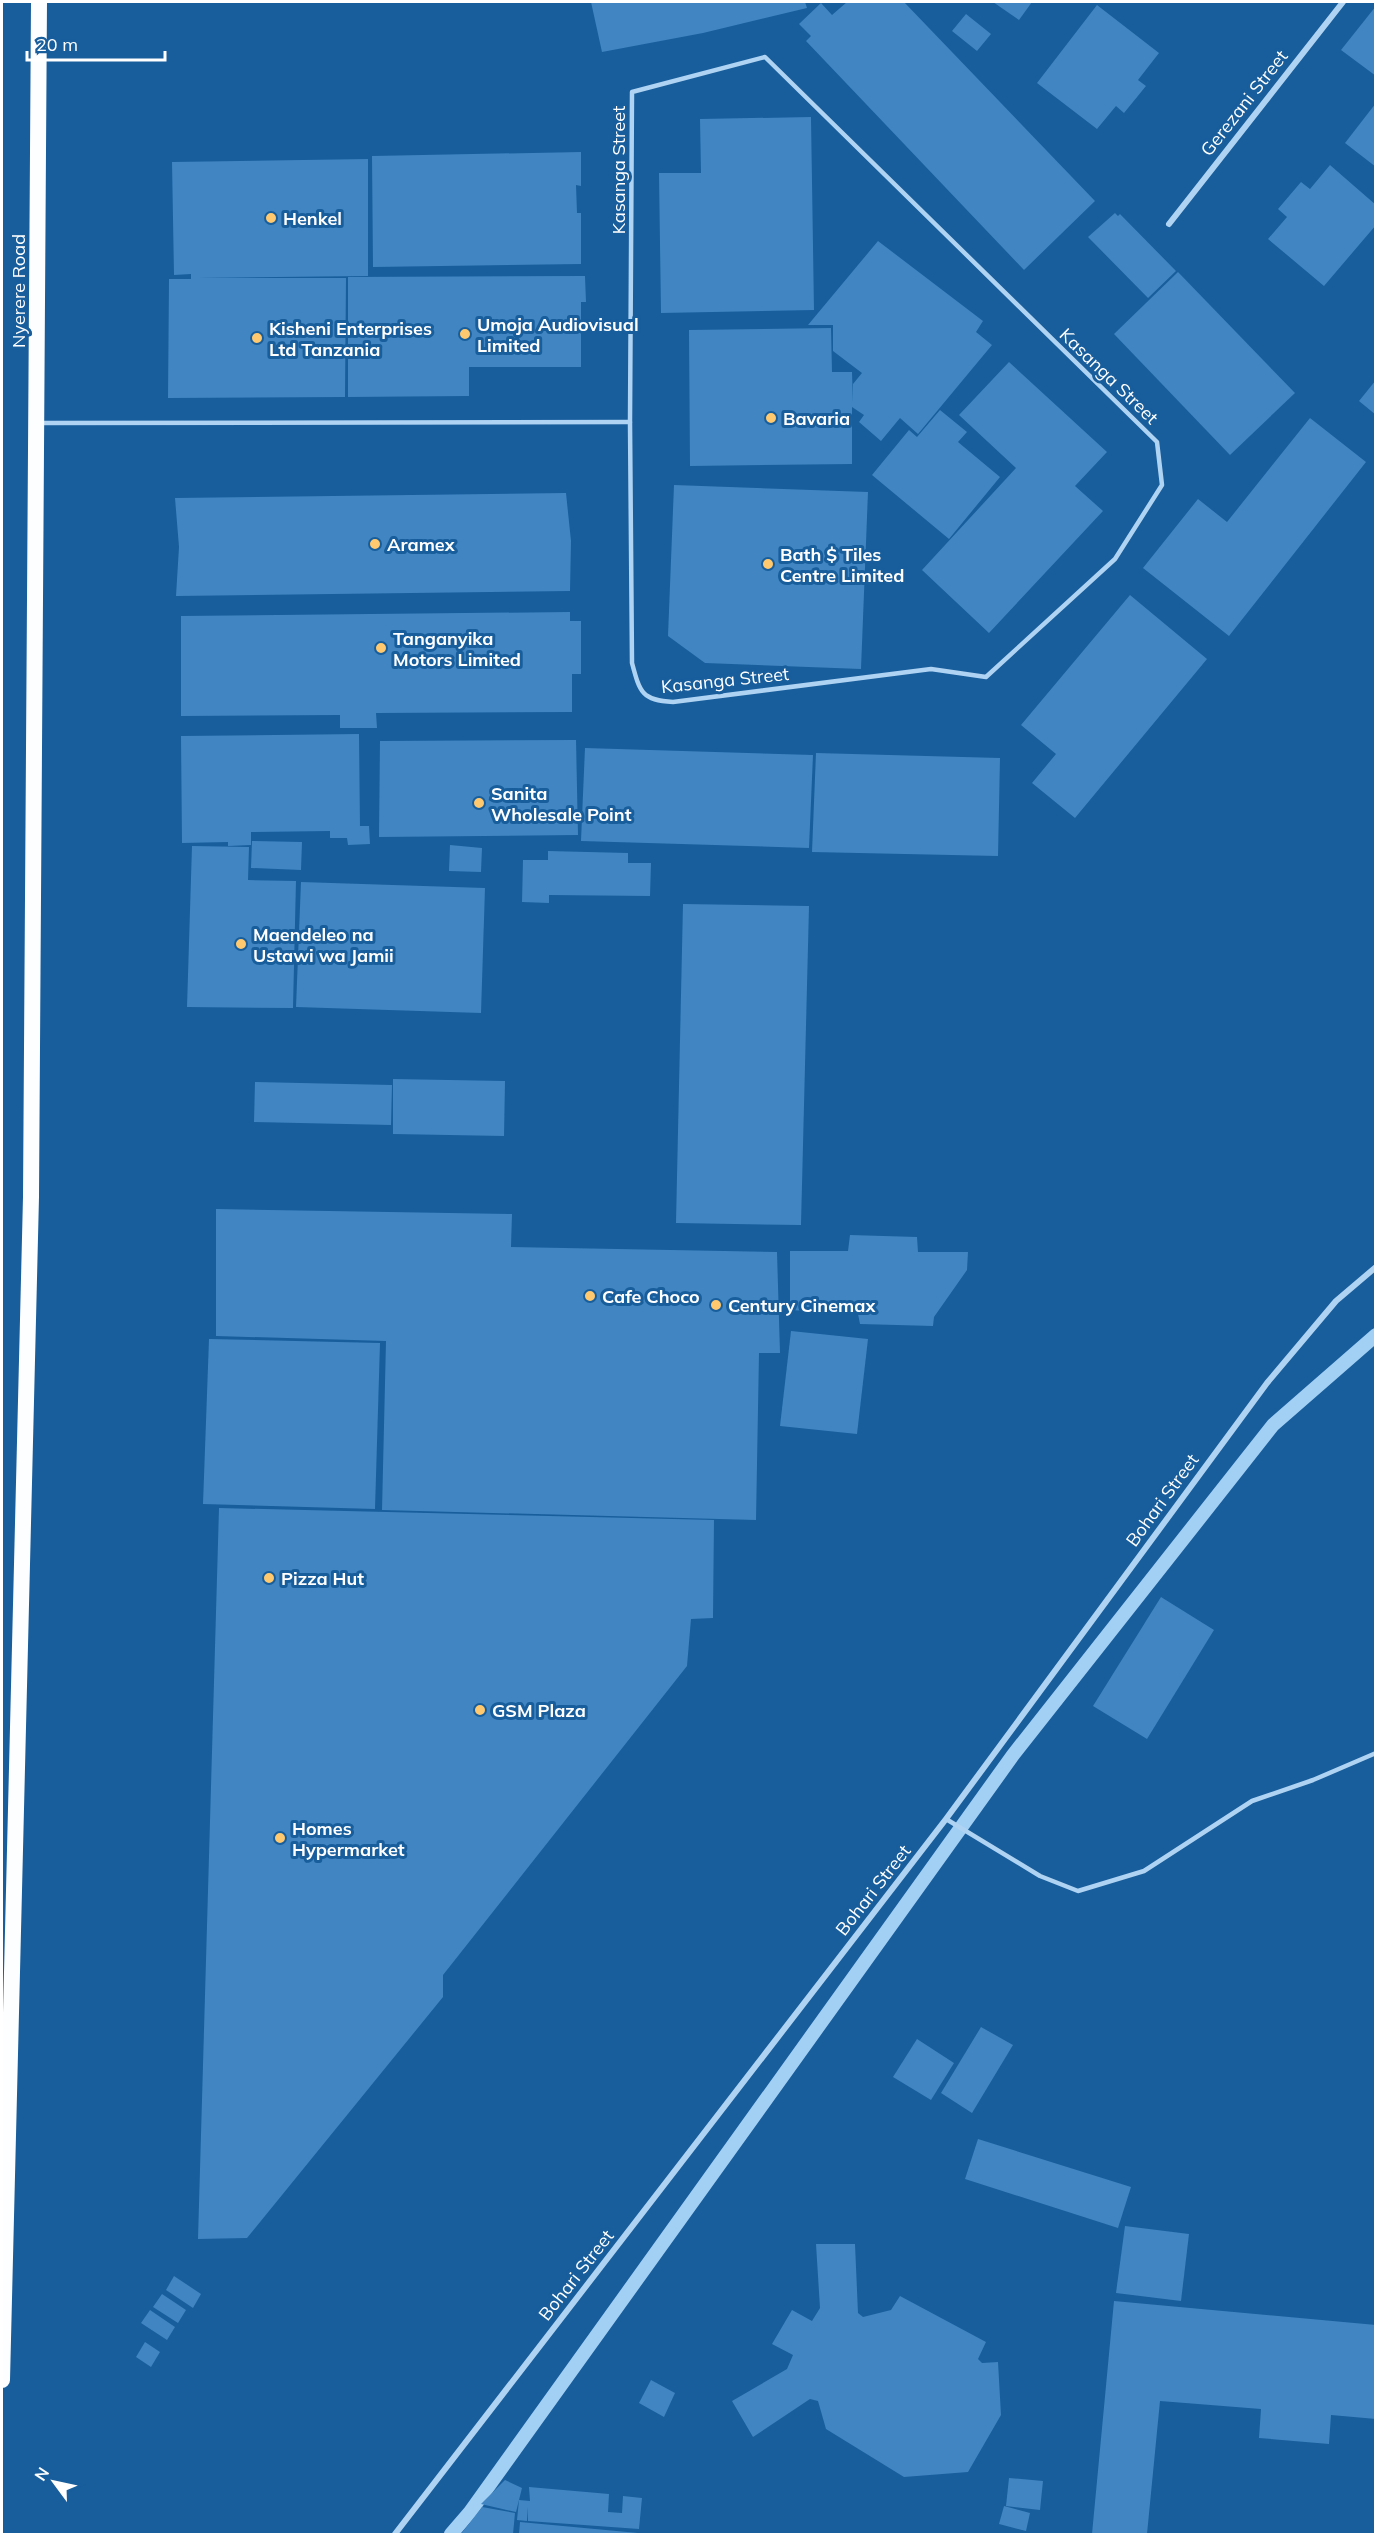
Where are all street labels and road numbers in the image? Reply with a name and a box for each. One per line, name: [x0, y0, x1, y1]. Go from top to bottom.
street label: Gerezani Street: [1195, 45, 1293, 161]
street label: Kasanga Street: [607, 106, 630, 234]
street label: Nyerere Road: [7, 234, 30, 348]
street label: Kasanga Street: [1055, 323, 1163, 429]
street label: Kasanga Street: [660, 662, 790, 698]
street label: Bohari Street: [1121, 1449, 1203, 1551]
street label: Bohari Street: [830, 1840, 916, 1940]
street label: Bohari Street: [533, 2225, 619, 2325]

